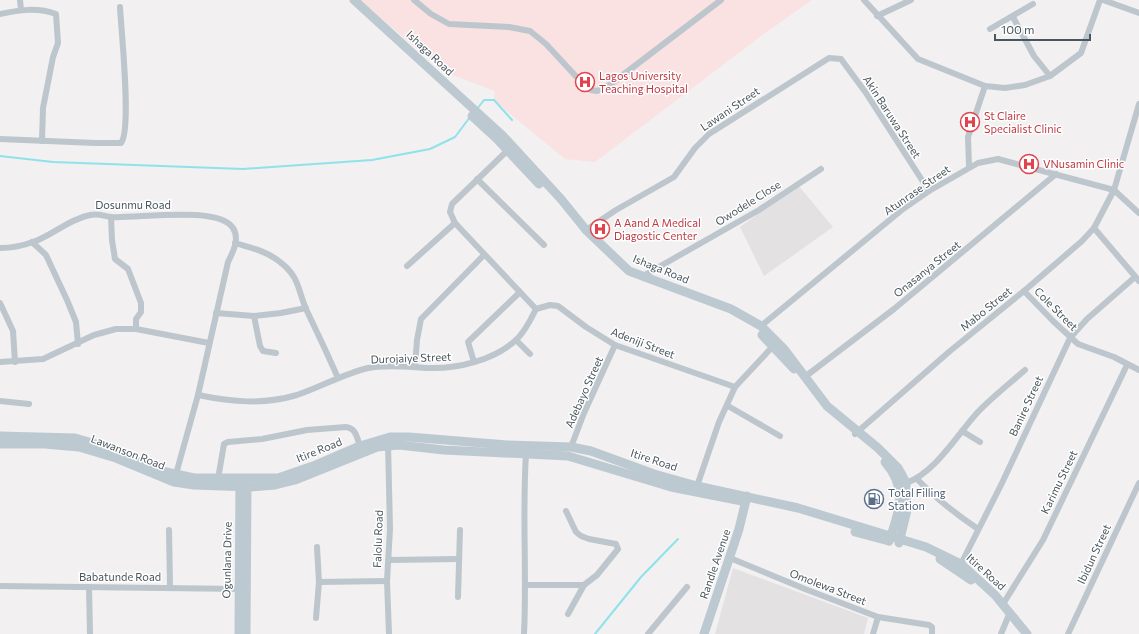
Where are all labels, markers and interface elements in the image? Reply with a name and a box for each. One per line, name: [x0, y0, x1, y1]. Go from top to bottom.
scale bar: [995, 16, 1090, 42]
text: 100 m: [1001, 22, 1035, 36]
street label: Ishaga Road: [404, 28, 457, 78]
place label: Lagos University Teaching Hospital: [599, 69, 688, 95]
hospital icon: Lagos University Teaching Hospital: [574, 71, 596, 93]
street label: Akin Baruwa Street: [861, 73, 924, 161]
street label: Lawani Street: [698, 84, 762, 133]
place label: St Claire Specialist Clinic: [984, 109, 1062, 135]
hospital icon: St Claire Specialist Clinic: [959, 111, 981, 133]
hospital icon: VNusamin Clinic: [1018, 153, 1040, 175]
place label: VNusamin Clinic: [1043, 157, 1124, 170]
street label: Atunrase Street: [881, 162, 953, 217]
street label: Owodele Close: [713, 177, 783, 228]
street label: Dosunmu Road: [95, 198, 171, 211]
place label: A Aand A Medical Diagostic Center: [614, 216, 701, 242]
hospital icon: A Aand A Medical Diagostic Center: [589, 218, 611, 240]
street label: Onasanya Street: [891, 237, 963, 300]
street label: Ishaga Road: [631, 251, 691, 286]
street label: Mabo Street: [957, 284, 1014, 333]
street label: Cole Street: [1032, 284, 1081, 333]
street label: Adeniji Street: [609, 324, 677, 361]
street label: Durojaiye Street: [370, 350, 452, 365]
street label: Adebayo Street: [562, 354, 605, 430]
street label: Banire Street: [1006, 373, 1045, 438]
street label: Lawanson Road: [89, 431, 167, 472]
street label: Itire Road: [294, 434, 344, 465]
street label: Itire Road: [629, 446, 679, 473]
street label: Karimu Street: [1038, 447, 1080, 516]
place label: Total Filling Station: [888, 486, 946, 512]
fuel station icon: Total Filling Station: [863, 488, 885, 510]
street label: Falolu Road: [370, 510, 385, 568]
street label: Ogunlana Drive: [219, 521, 234, 598]
street label: Ibidun Street: [1074, 521, 1113, 586]
street label: Randle Avenue: [696, 527, 733, 601]
street label: Itire Road: [964, 551, 1009, 593]
street label: Omolewa Street: [788, 566, 869, 607]
street label: Babatunde Road: [79, 570, 161, 583]

